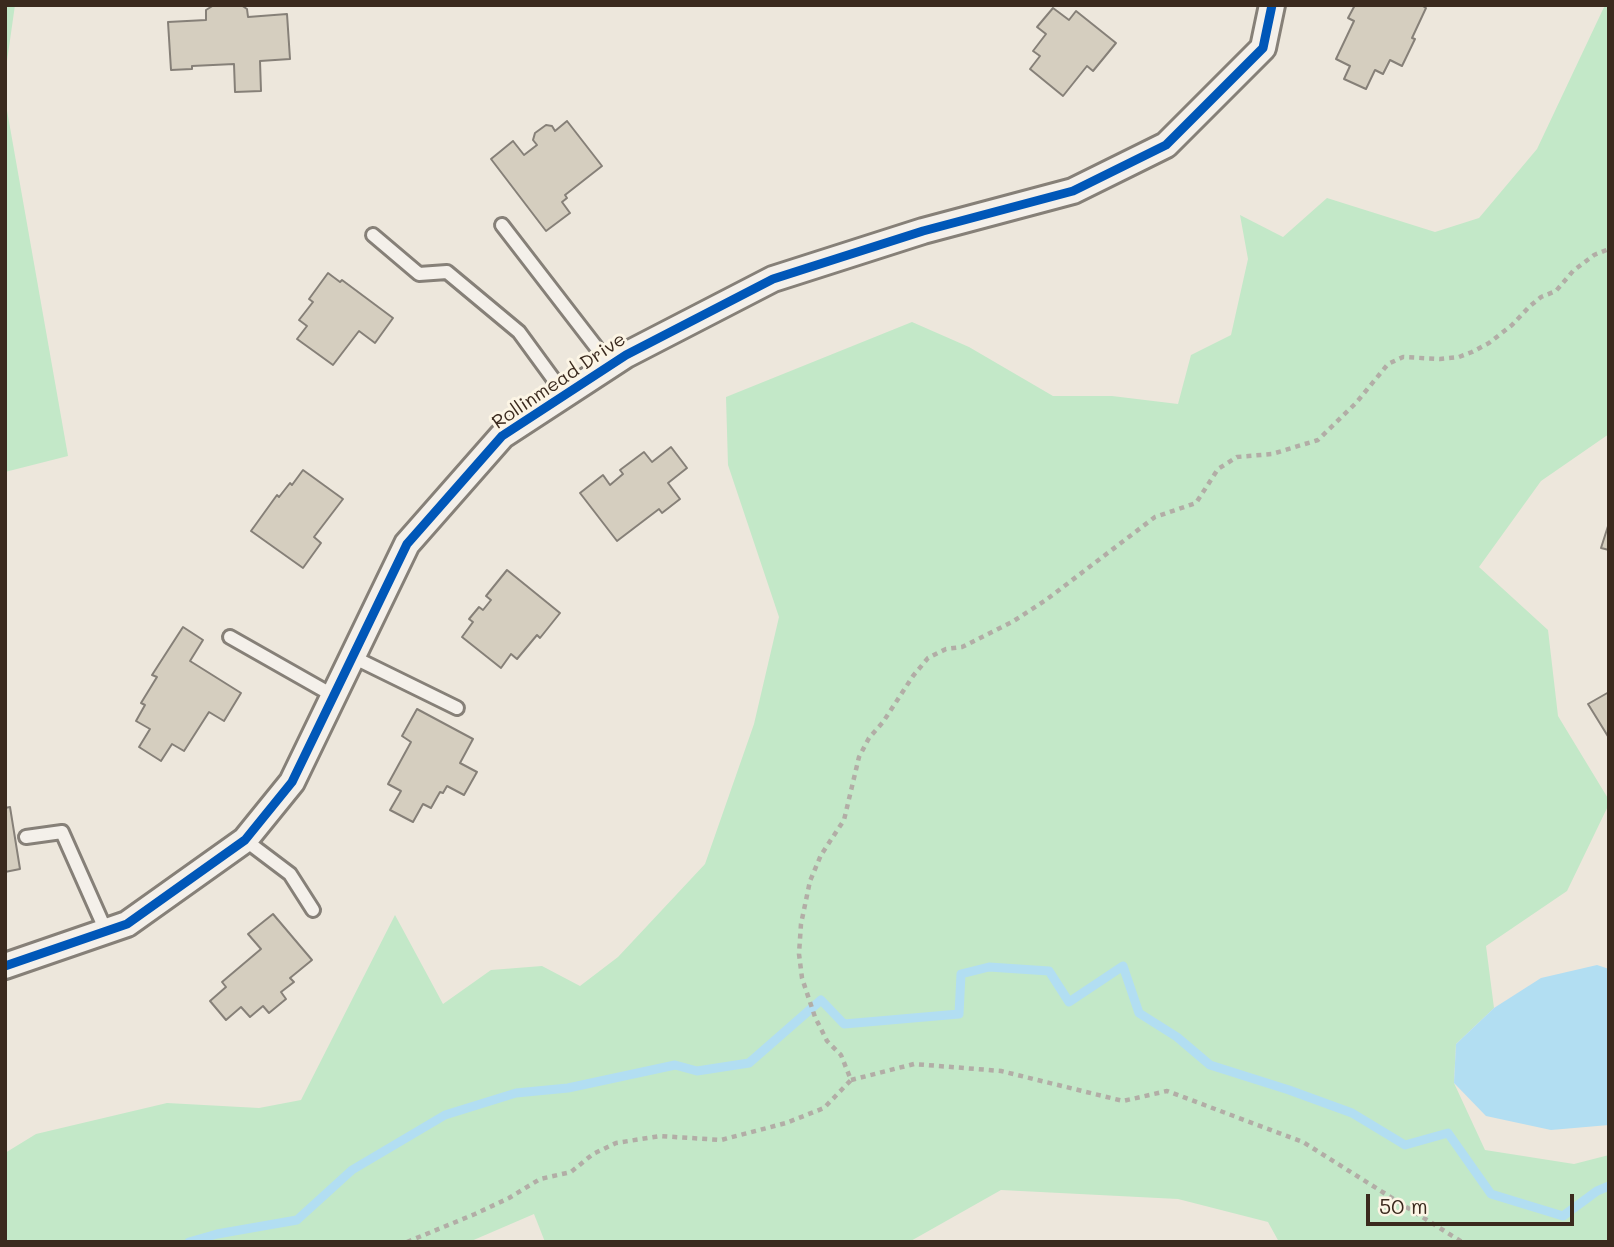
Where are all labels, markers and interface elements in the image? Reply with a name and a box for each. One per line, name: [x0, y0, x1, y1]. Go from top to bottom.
street label: Rollinmead Drive: [488, 328, 630, 434]
scale bar: [1369, 1180, 1577, 1224]
text: 50 m: [1379, 1192, 1428, 1219]

